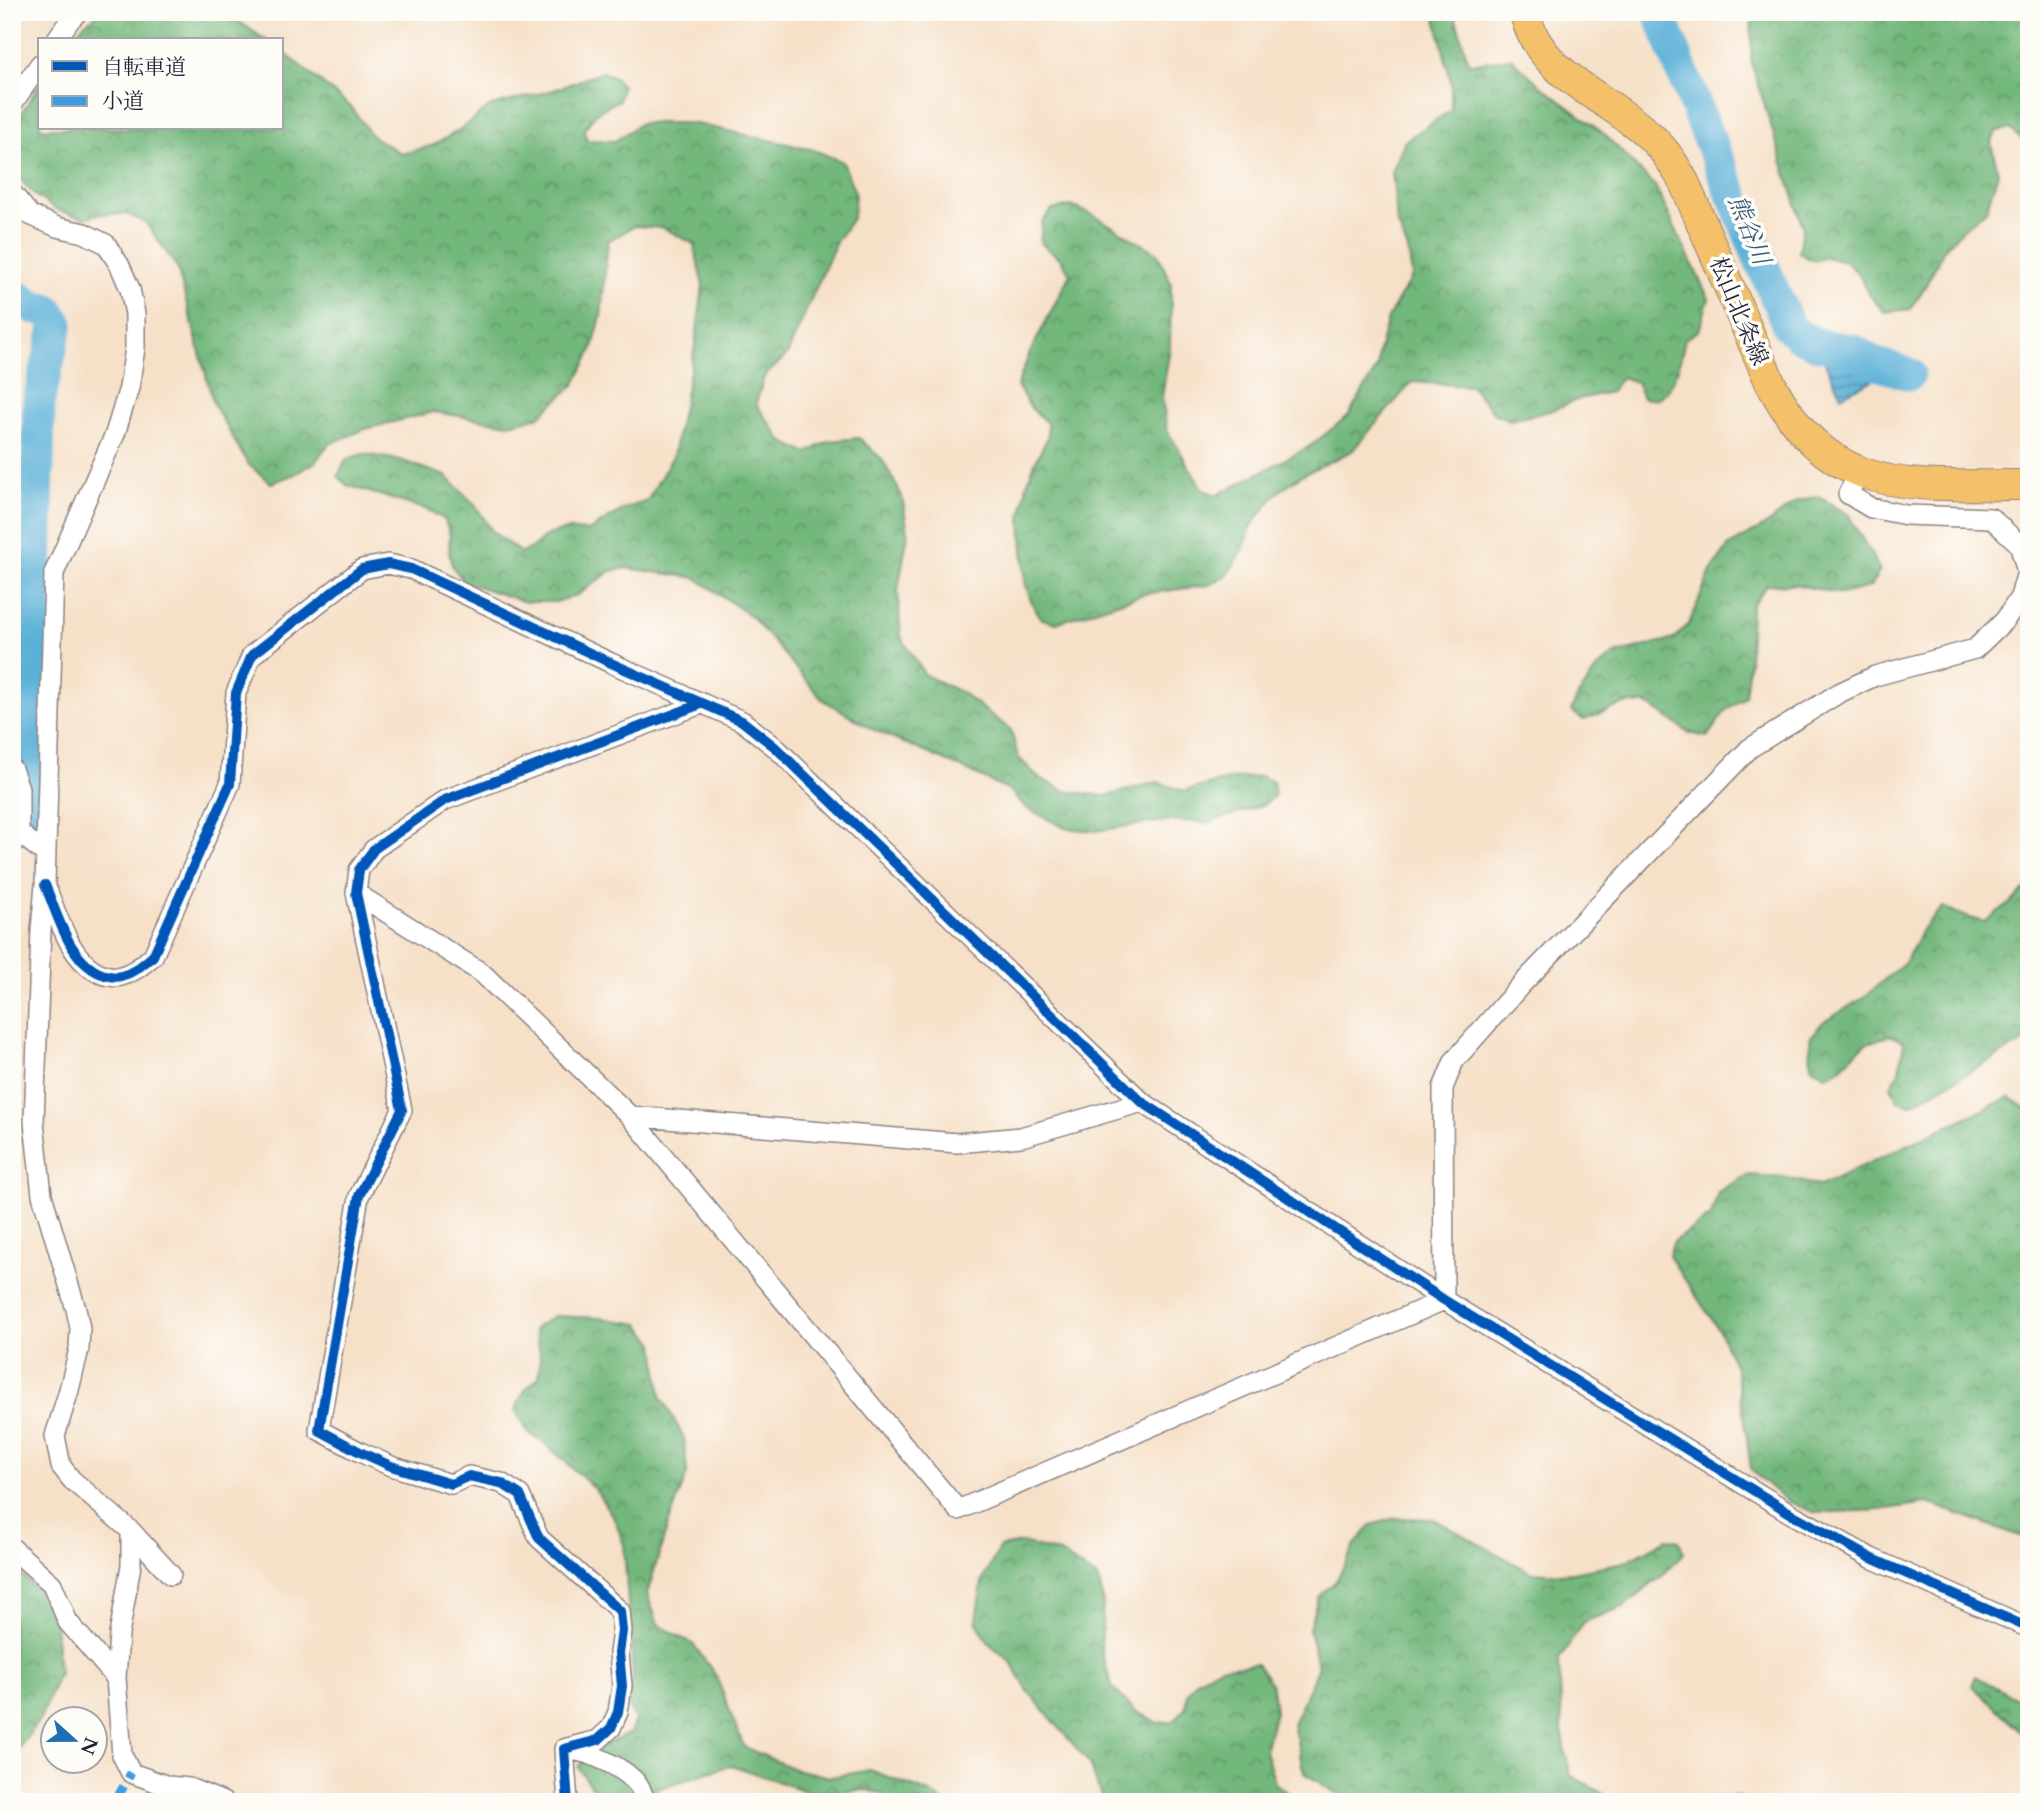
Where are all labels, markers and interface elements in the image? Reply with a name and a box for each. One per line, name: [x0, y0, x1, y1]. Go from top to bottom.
legend: [38, 38, 284, 130]
text: 自転車道: [102, 53, 186, 82]
text: 小道: [102, 87, 144, 116]
water label: 熊谷川: [1720, 190, 1779, 272]
street label: 松山北条線: [1702, 252, 1776, 370]
north arrow: [38, 1706, 108, 1776]
text: N: [74, 1733, 104, 1759]

